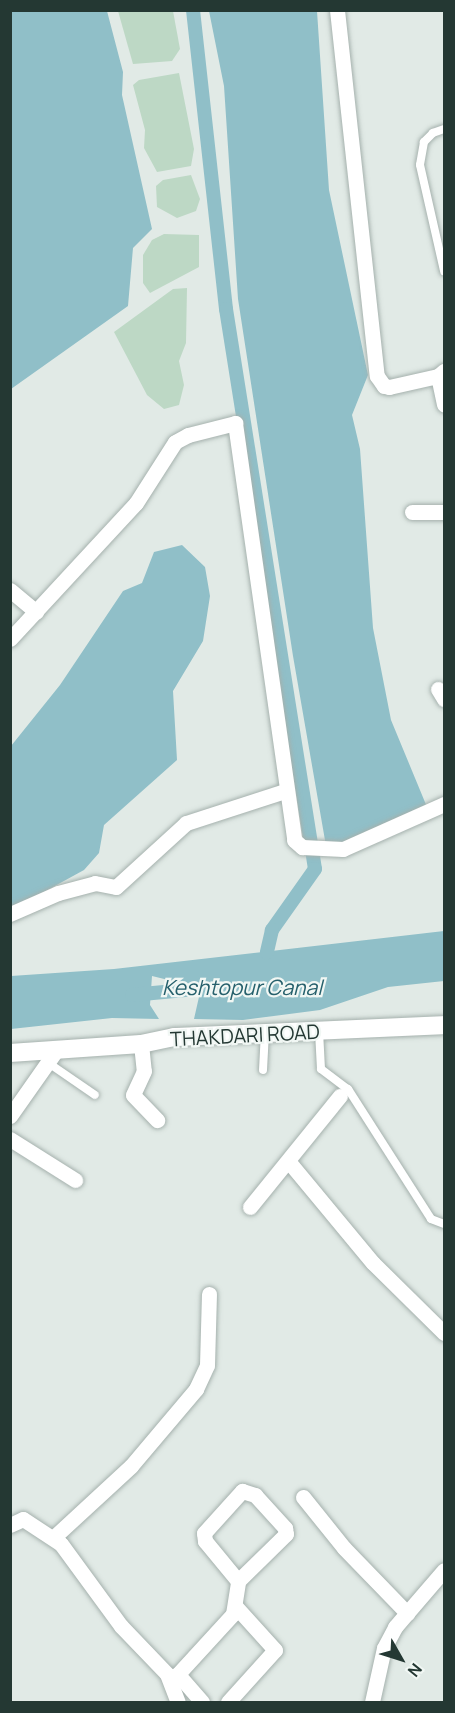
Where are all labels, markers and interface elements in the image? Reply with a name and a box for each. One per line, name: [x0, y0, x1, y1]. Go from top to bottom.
water label: Keshtopur Canal: [162, 974, 322, 1000]
street label: THAKDARI ROAD: [170, 1019, 320, 1051]
north arrow: [371, 1629, 431, 1689]
text: N: [403, 1659, 427, 1682]

